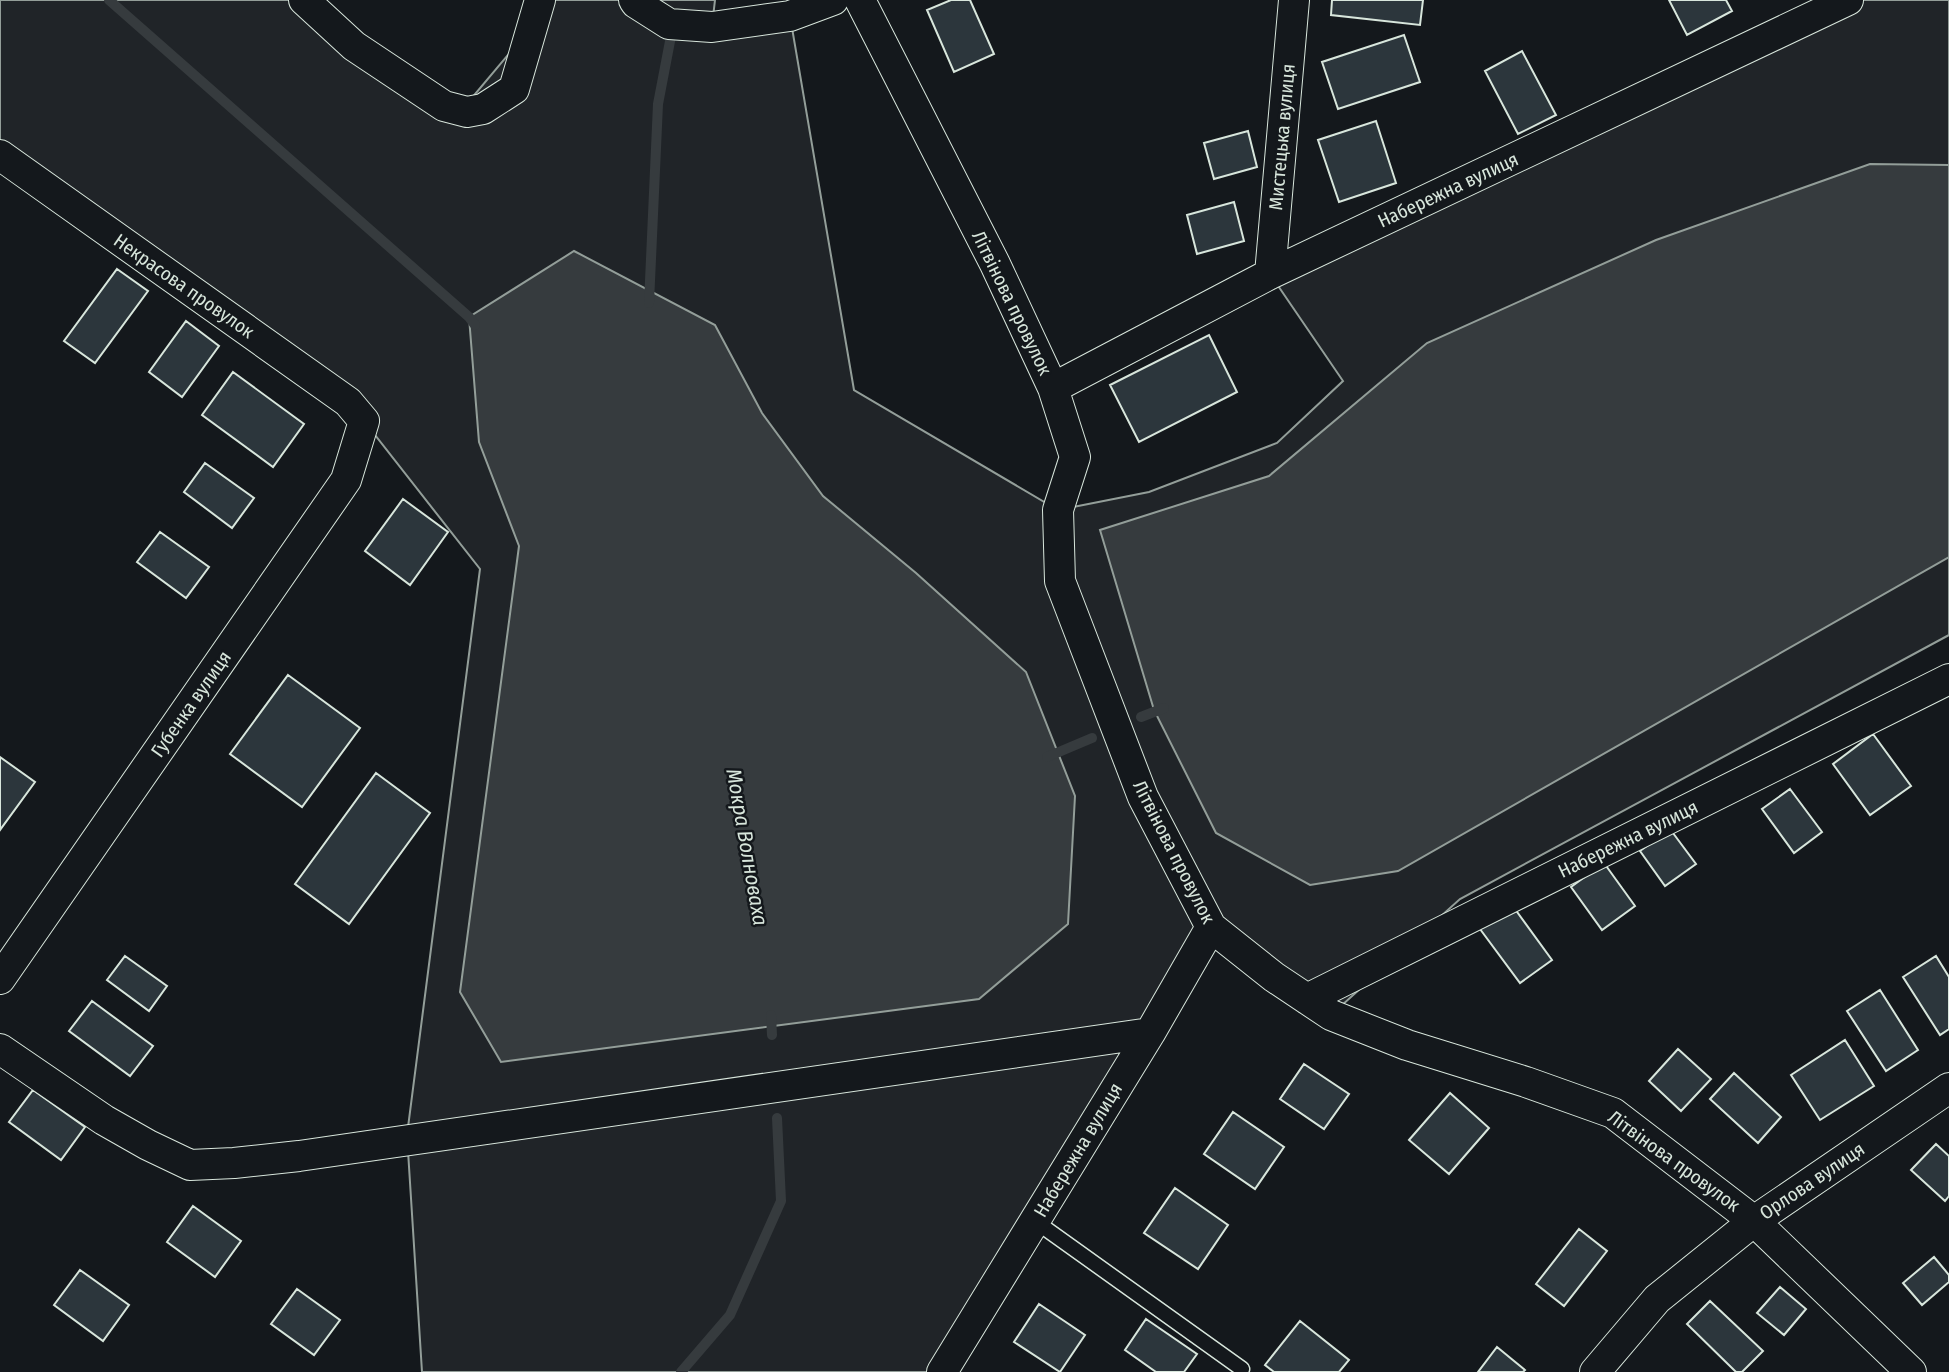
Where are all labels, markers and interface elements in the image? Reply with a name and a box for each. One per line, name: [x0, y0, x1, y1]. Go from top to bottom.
street label: Мистецька вулиця: [1264, 63, 1300, 211]
street label: Набережна вулиця: [1374, 147, 1522, 233]
street label: Літвінова провулок: [967, 227, 1057, 379]
street label: Некрасова провулок: [109, 229, 259, 343]
street label: Губенка вулиця: [146, 646, 236, 762]
water label: Мокра Волноваха: [720, 766, 774, 928]
street label: Літвінова провулок: [1128, 777, 1220, 928]
street label: Набережна вулиця: [1554, 795, 1702, 883]
street label: Набережна вулиця: [1029, 1079, 1127, 1221]
street label: Літвінова провулок: [1603, 1105, 1745, 1217]
street label: Орлова вулиця: [1755, 1137, 1869, 1225]

